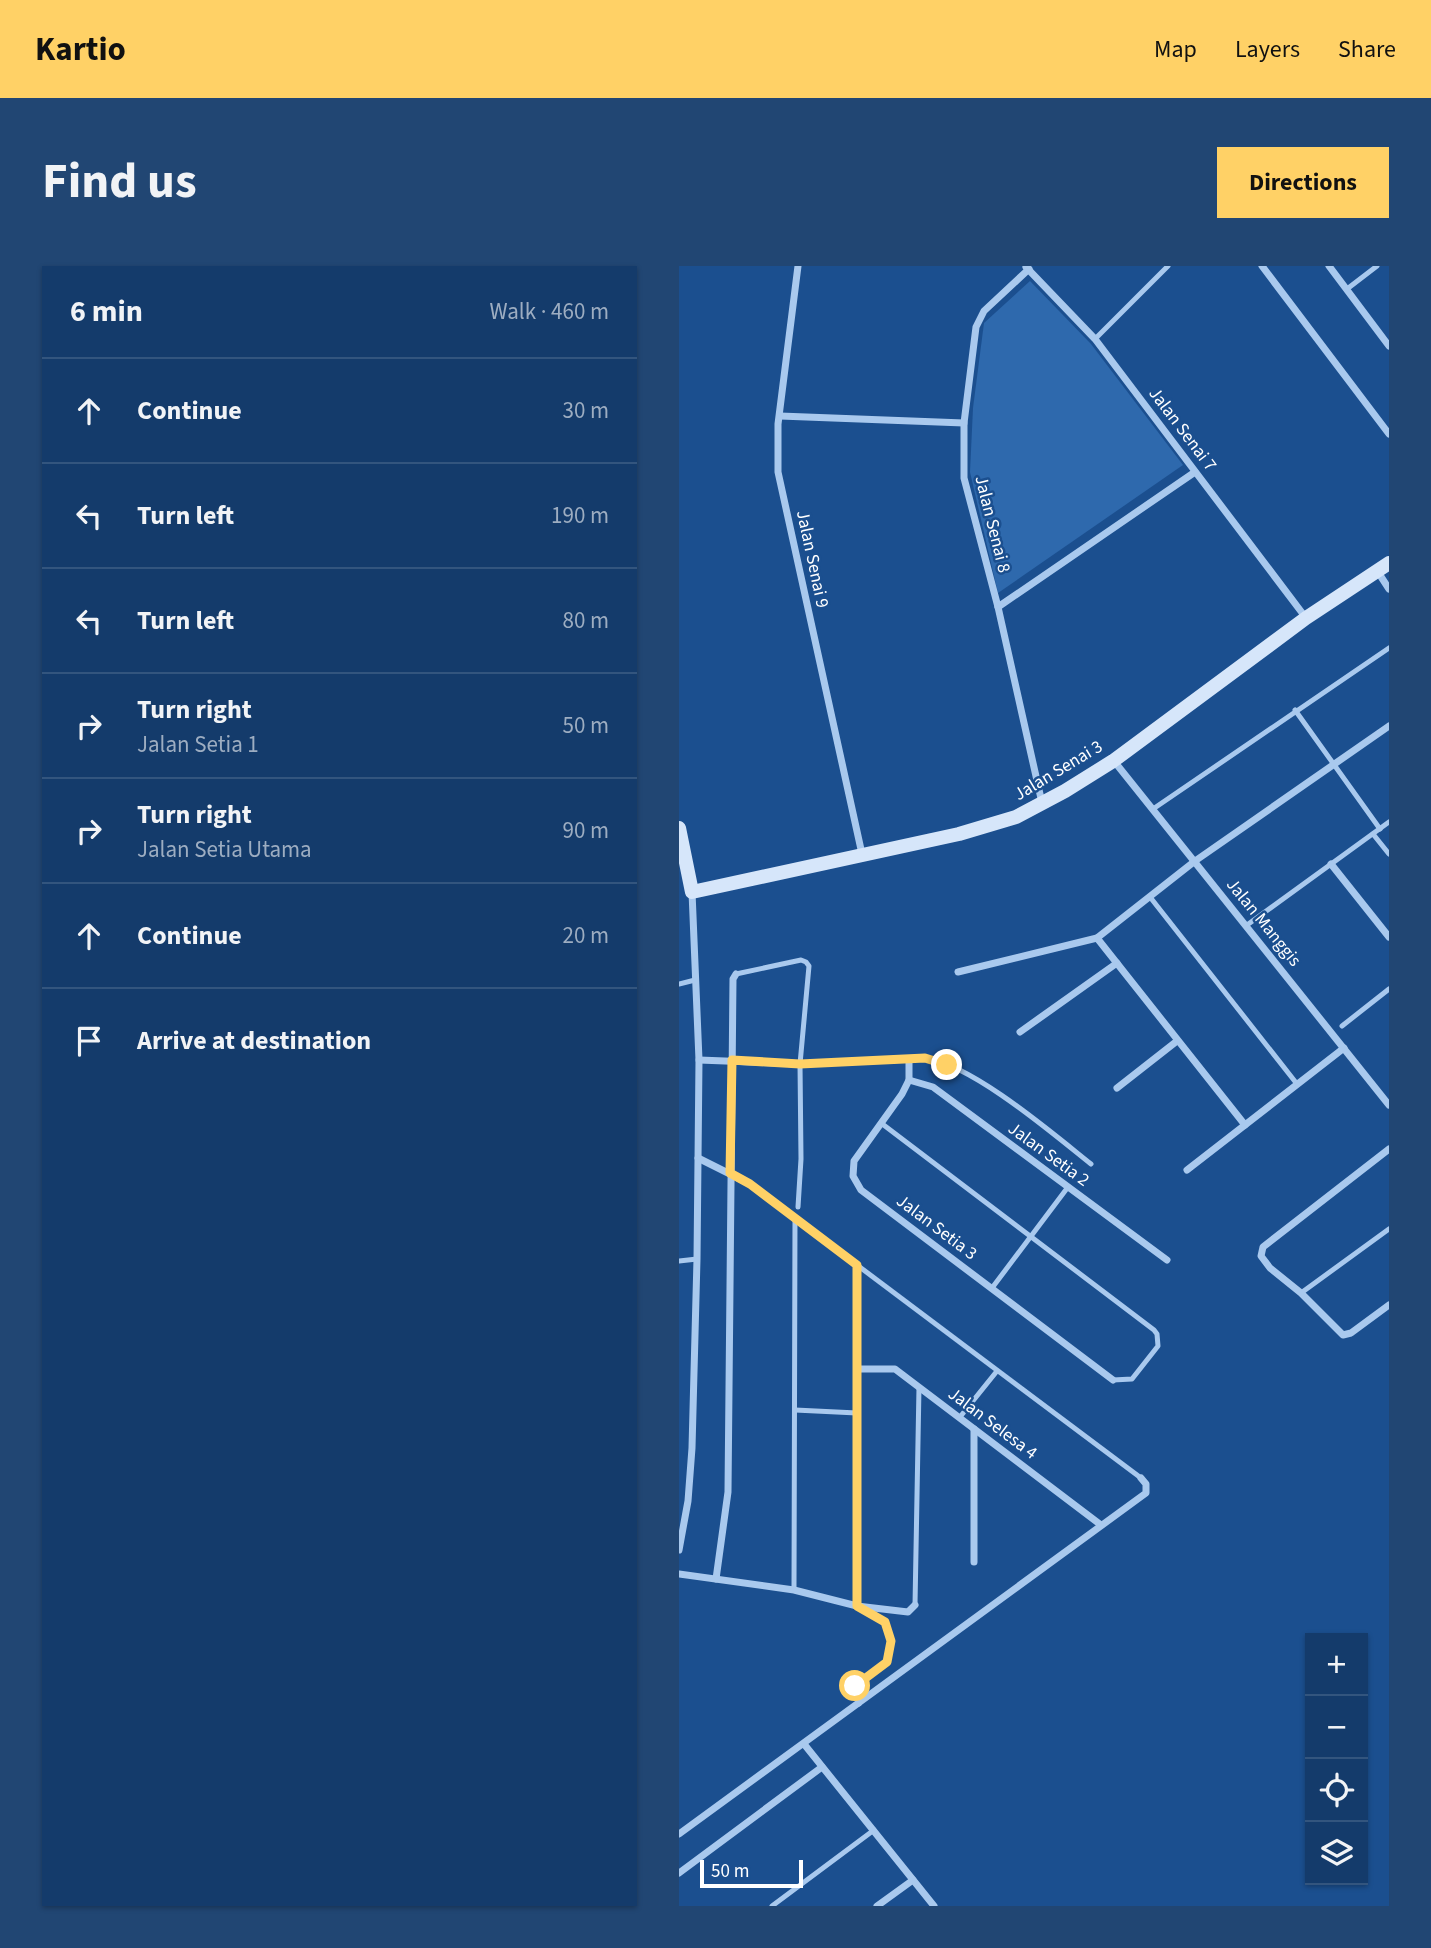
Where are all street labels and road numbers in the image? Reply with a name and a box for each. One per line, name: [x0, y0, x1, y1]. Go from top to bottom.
street label: Jalan Senai 7: [1143, 382, 1222, 476]
street label: Jalan Senai 8: [968, 473, 1017, 575]
street label: Jalan Senai 9: [790, 508, 835, 610]
street label: Jalan Senai 3: [1009, 734, 1107, 807]
street label: Jalan Manggis: [1220, 873, 1307, 972]
street label: Jalan Setia 2: [1003, 1116, 1095, 1193]
street label: Jalan Setia 3: [891, 1189, 982, 1266]
street label: Jalan Selesa 4: [943, 1382, 1043, 1465]

